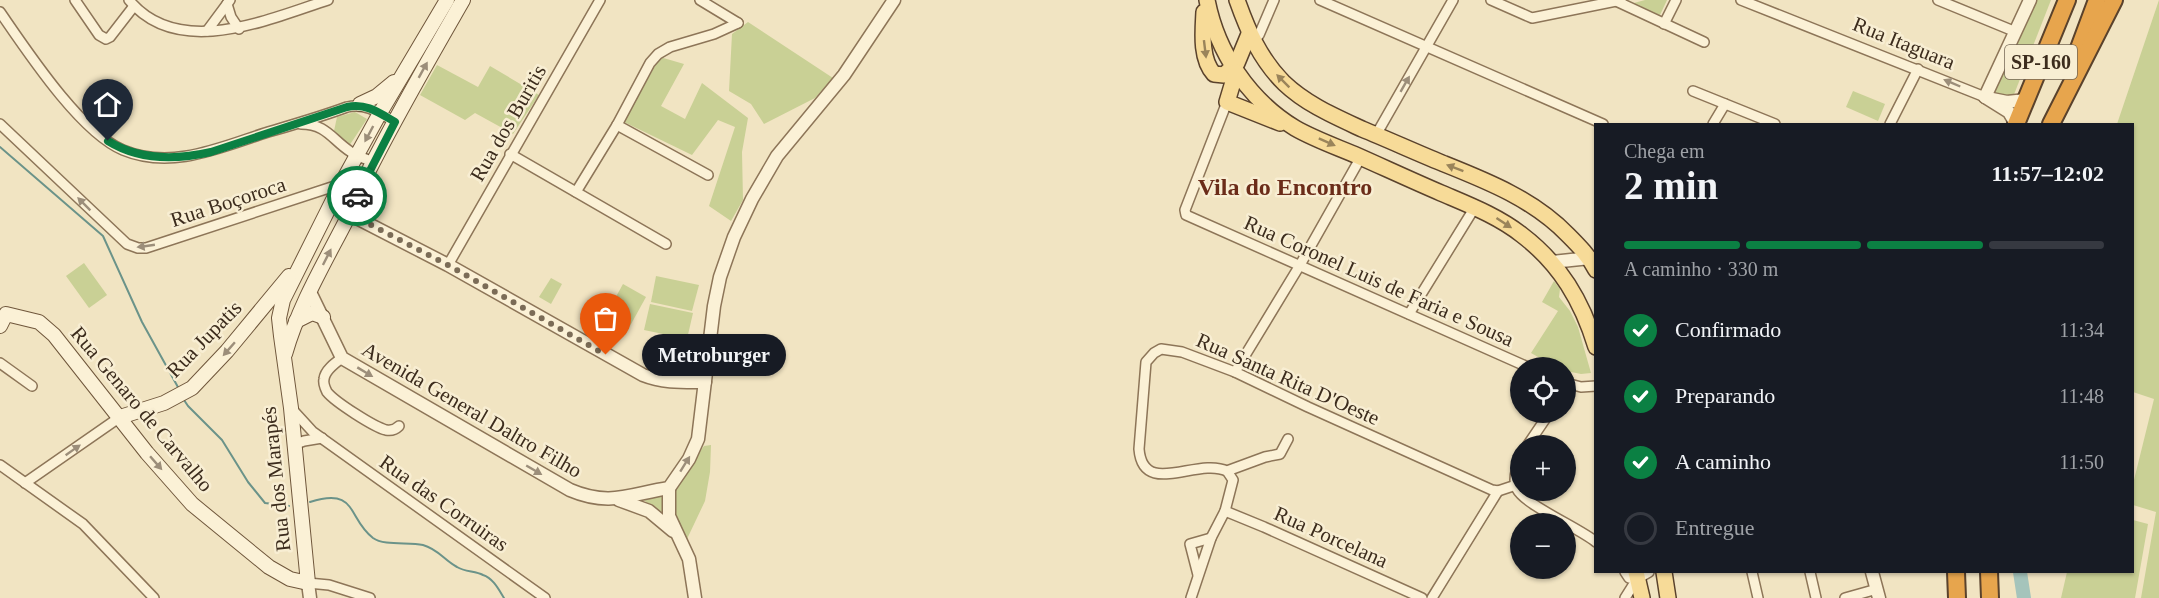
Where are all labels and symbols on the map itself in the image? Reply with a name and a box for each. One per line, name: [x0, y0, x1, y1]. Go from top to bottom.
street label: Rua Itaguara: [1849, 12, 1959, 75]
one-way arrow: [1200, 40, 1210, 59]
road number: SP-160: [2005, 45, 2077, 79]
street label: Rua dos Buritis: [465, 60, 551, 186]
one-way arrow: [417, 62, 428, 78]
one-way arrow: [1276, 74, 1290, 88]
one-way arrow: [1400, 76, 1411, 92]
one-way arrow: [1943, 78, 1961, 87]
pin: [82, 79, 133, 141]
one-way arrow: [364, 126, 374, 143]
one-way arrow: [1318, 138, 1336, 147]
one-way arrow: [1446, 163, 1464, 173]
courier: [327, 166, 387, 226]
street label: Rua Boçoroca: [167, 172, 289, 232]
district label: Vila do Encontro: [1198, 174, 1372, 200]
one-way arrow: [76, 197, 91, 211]
street label: Rua Coronel Luis de Faria e Sousa: [1240, 210, 1518, 352]
one-way arrow: [1496, 218, 1512, 229]
one-way arrow: [136, 241, 155, 250]
one-way arrow: [322, 248, 332, 266]
pin: [580, 293, 631, 355]
street label: Rua Jupatis: [162, 296, 246, 382]
street label: Rua Genaro de Carvalho: [66, 322, 218, 496]
street label: Rua Santa Rita D'Oeste: [1193, 328, 1383, 430]
callout: Metroburger: [642, 334, 786, 376]
street label: Avenida General Daltro Filho: [358, 337, 586, 483]
one-way arrow: [223, 341, 236, 356]
one-way arrow: [357, 367, 374, 377]
street label: Rua dos Marapés: [256, 405, 296, 553]
one-way arrow: [64, 444, 80, 456]
street label: Rua das Corruiras: [375, 450, 513, 556]
one-way arrow: [149, 455, 162, 470]
one-way arrow: [680, 456, 691, 473]
one-way arrow: [525, 464, 542, 474]
street label: Rua Porcelana: [1270, 501, 1392, 573]

